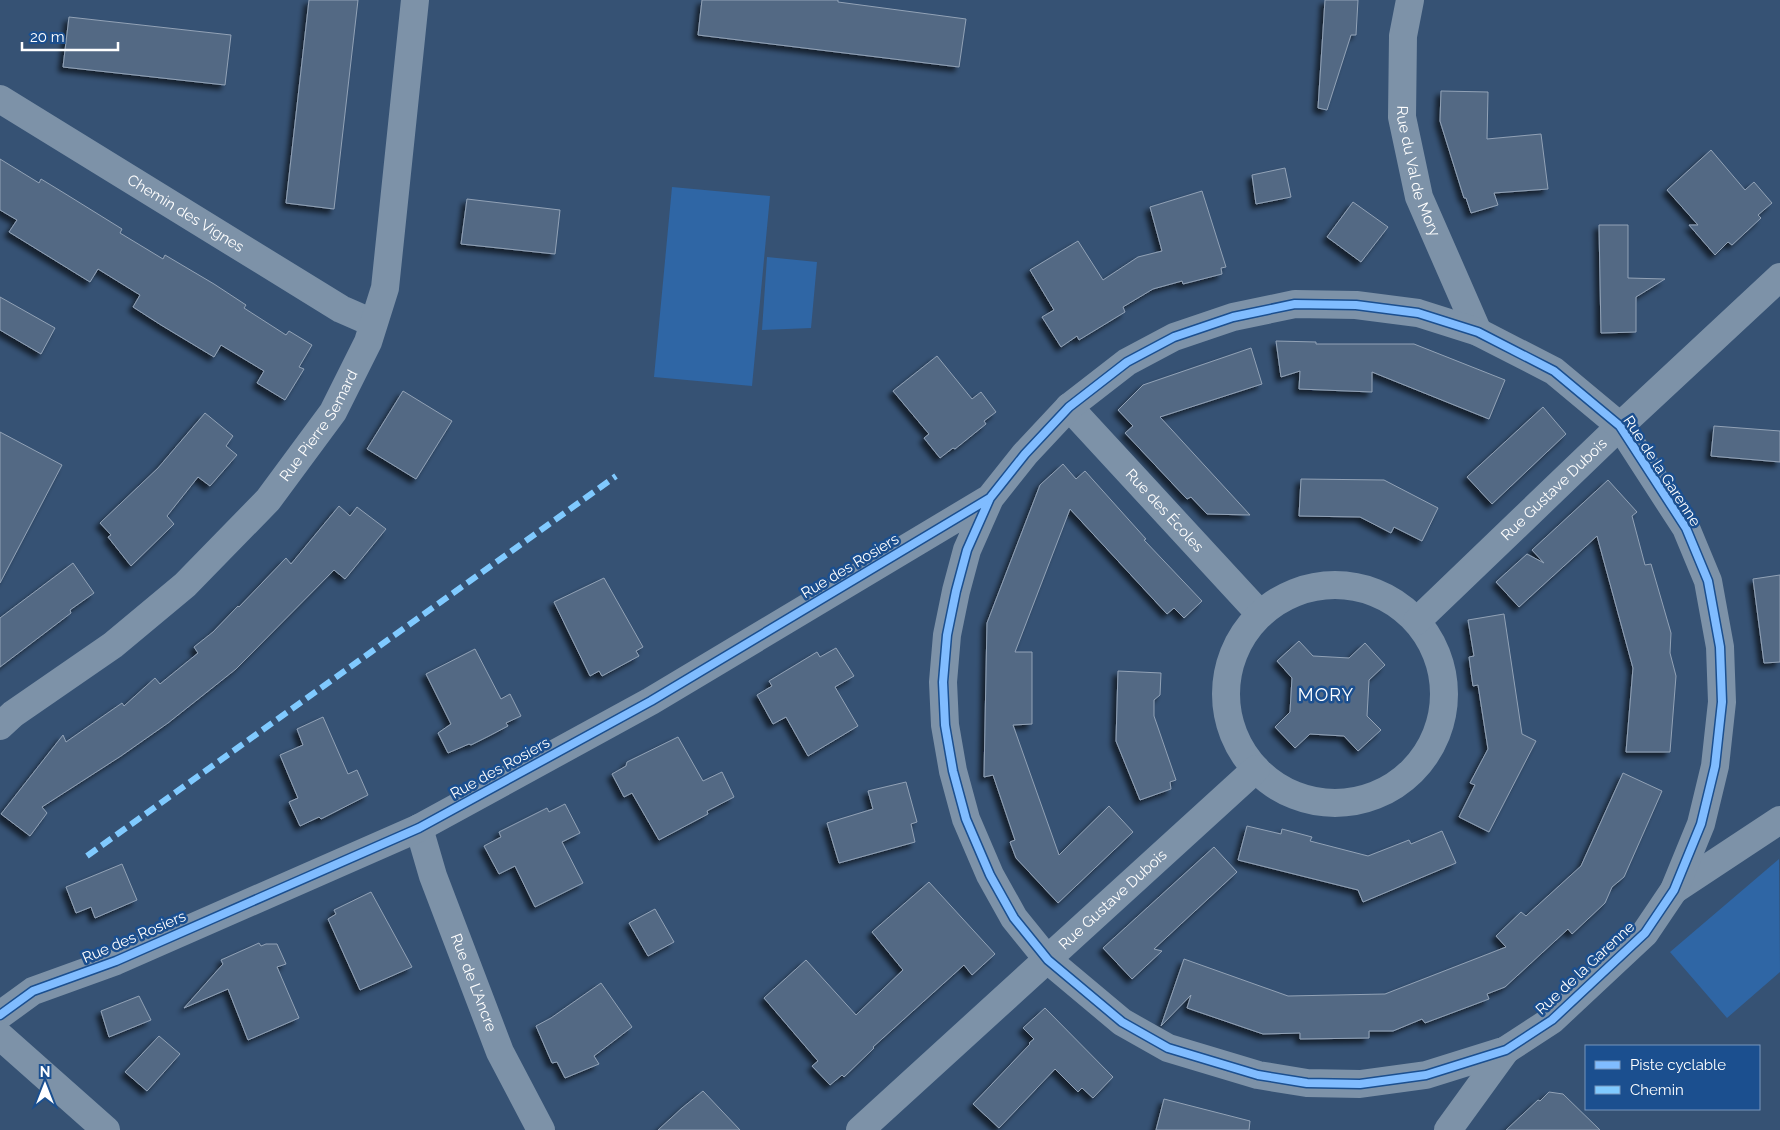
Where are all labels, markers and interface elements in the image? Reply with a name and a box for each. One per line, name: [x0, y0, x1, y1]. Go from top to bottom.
scale bar: [22, 20, 119, 52]
text: 20 m: [30, 28, 65, 46]
street label: Rue du Val de Mory: [1393, 106, 1444, 239]
street label: Chemin des Vignes: [124, 171, 247, 256]
street label: Rue Pierre Semard: [276, 367, 362, 485]
street label: Rue de la Garenne: [1620, 412, 1705, 530]
street label: Rue Gustave Dubois: [1497, 434, 1611, 544]
street label: Rue des Écoles: [1122, 465, 1207, 556]
street label: Rue des Rosiers: [798, 530, 902, 602]
district label: MORY: [1298, 684, 1354, 705]
street label: Rue des Rosiers: [447, 733, 553, 803]
street label: Rue Gustave Dubois: [1055, 846, 1171, 953]
street label: Rue des Rosiers: [80, 907, 188, 967]
street label: Rue de la Garenne: [1532, 918, 1638, 1018]
street label: Rue de L'Ancre: [447, 931, 500, 1034]
legend: [1585, 1045, 1760, 1110]
text: Piste cyclable: [1630, 1056, 1726, 1074]
north arrow: [20, 1060, 70, 1110]
text: N: [40, 1064, 50, 1080]
text: Chemin: [1630, 1081, 1684, 1099]

